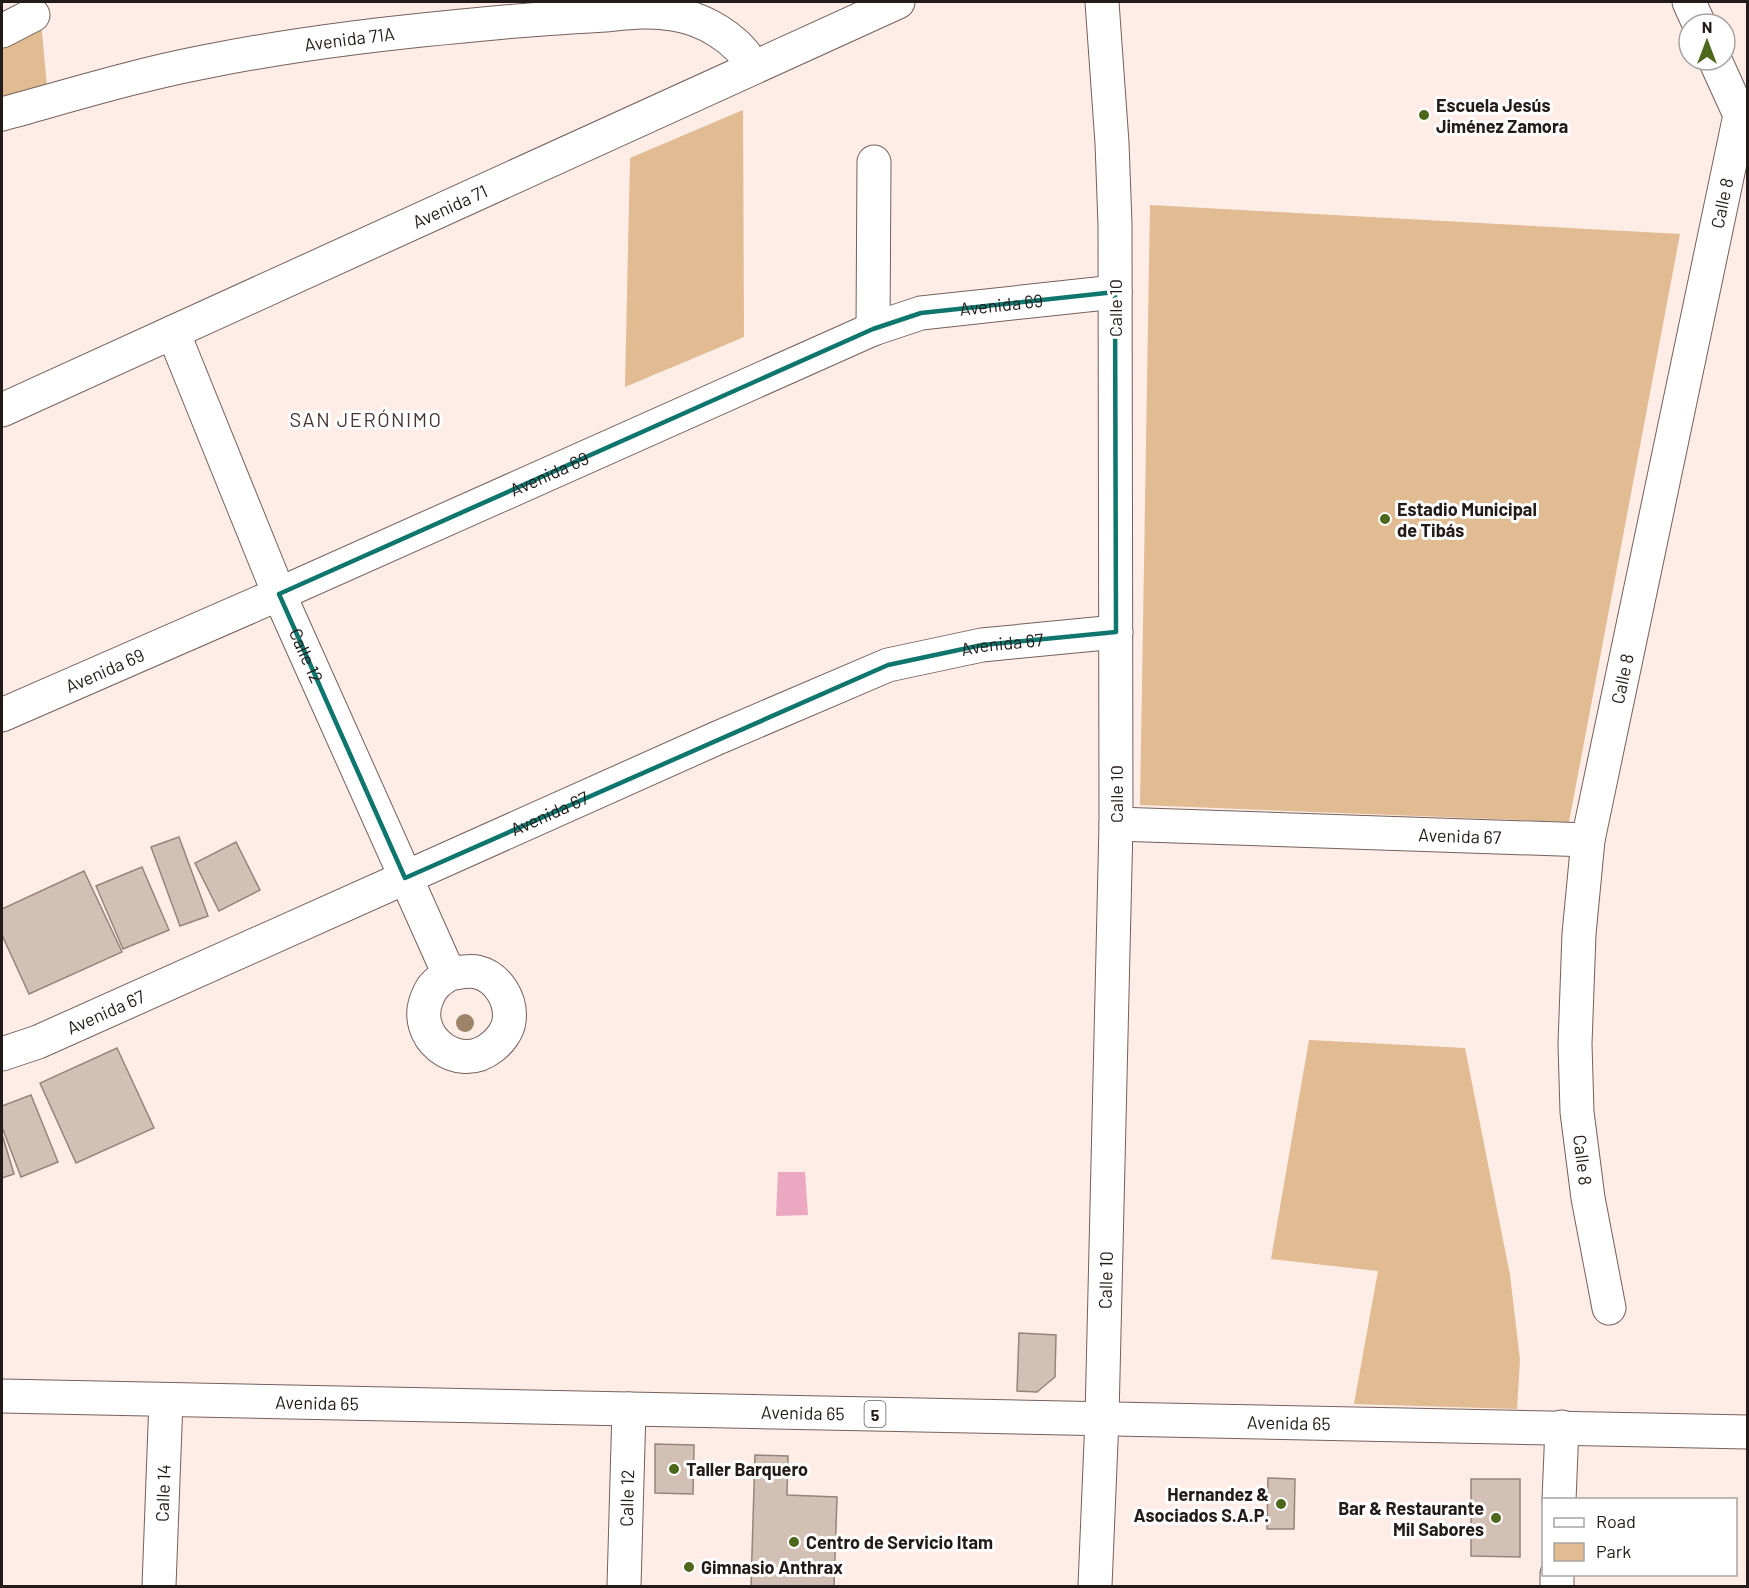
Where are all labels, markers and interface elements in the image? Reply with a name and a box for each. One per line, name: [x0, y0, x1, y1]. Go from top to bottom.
north arrow: [1677, 12, 1737, 72]
text: N: [1702, 17, 1712, 36]
street label: Avenida 71A: [303, 22, 396, 56]
place label: Escuela Jesús Jiménez Zamora: [1436, 94, 1568, 137]
marker: Escuela Jesús Jiménez Zamora: [1417, 108, 1431, 122]
street label: Calle 8: [1706, 176, 1738, 230]
street label: Avenida 71: [409, 179, 491, 233]
street label: Calle 10: [1104, 279, 1126, 337]
street label: Avenida 69: [958, 289, 1044, 320]
district label: SAN JERÓNIMO: [289, 407, 443, 431]
street label: Avenida 69: [506, 446, 592, 501]
place label: Estadio Municipal de Tibás: [1397, 498, 1537, 541]
marker: Estadio Municipal de Tibás: [1378, 512, 1392, 526]
street label: Calle 12: [285, 625, 328, 686]
street label: Avenida 67: [959, 628, 1045, 660]
street label: Avenida 69: [62, 643, 147, 697]
street label: Calle 8: [1606, 652, 1638, 706]
street label: Calle 10: [1105, 765, 1127, 823]
street label: Avenida 67: [507, 786, 592, 840]
street label: Avenida 67: [1418, 823, 1502, 848]
street label: Avenida 67: [63, 985, 148, 1039]
street label: Calle 8: [1569, 1133, 1597, 1187]
street label: Calle 10: [1094, 1251, 1117, 1309]
street label: Avenida 65: [275, 1391, 359, 1414]
street label: Avenida 65: [761, 1401, 845, 1424]
road number: 5: [864, 1401, 886, 1427]
street label: Avenida 65: [1247, 1411, 1331, 1434]
place label: Taller Barquero: [686, 1458, 808, 1480]
marker: Taller Barquero: [667, 1462, 681, 1476]
street label: Calle 14: [150, 1464, 175, 1522]
street label: Calle 12: [615, 1469, 638, 1527]
place label: Hernandez & Asociados S.A.P.: [1133, 1483, 1269, 1526]
marker: Hernandez & Asociados S.A.P.: [1274, 1497, 1288, 1511]
place label: Bar & Restaurante Mil Sabores: [1338, 1497, 1484, 1540]
legend: [1542, 1498, 1737, 1576]
text: Road: [1596, 1510, 1636, 1532]
marker: Bar & Restaurante Mil Sabores: [1489, 1511, 1503, 1525]
place label: Centro de Servicio Itam: [806, 1531, 993, 1553]
marker: Centro de Servicio Itam: [787, 1535, 801, 1549]
text: Park: [1596, 1540, 1631, 1562]
place label: Gimnasio Anthrax: [701, 1556, 843, 1578]
marker: Gimnasio Anthrax: [682, 1560, 696, 1574]

